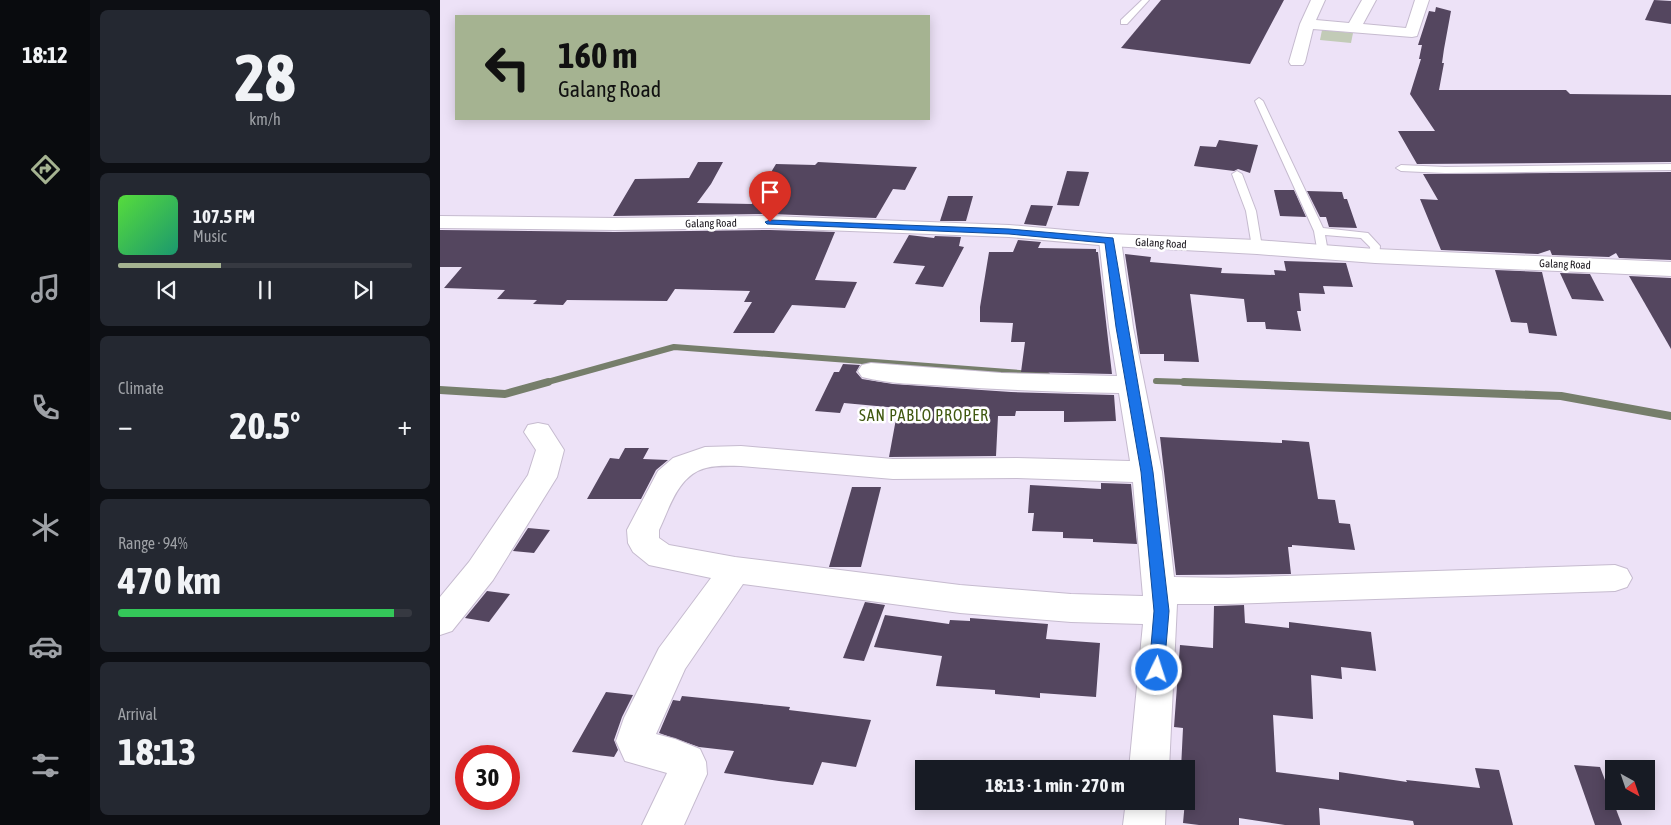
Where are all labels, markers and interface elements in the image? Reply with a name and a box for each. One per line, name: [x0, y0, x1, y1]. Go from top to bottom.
icon: left: [475, 35, 540, 100]
text: 160 m: [558, 35, 637, 75]
text: 28: [234, 40, 296, 115]
text: 18:12: [22, 42, 68, 68]
text: Galang Road: [558, 76, 661, 102]
text: km/h: [249, 110, 281, 128]
icon: directions: [28, 152, 63, 187]
pin: [749, 171, 791, 222]
icon: arrive: [756, 178, 784, 206]
text: 107.5 FM: [193, 205, 255, 227]
street label: Galang Road: [685, 217, 737, 229]
text: Music: [193, 227, 227, 245]
street label: Galang Road: [1135, 236, 1187, 250]
street label: Galang Road: [1539, 257, 1591, 271]
icon: music: [28, 271, 63, 306]
icon: previous: [153, 276, 181, 304]
icon: pause: [251, 276, 279, 304]
icon: next: [349, 276, 377, 304]
text: Climate: [118, 379, 164, 397]
icon: phone: [28, 390, 63, 425]
text: 20.5°: [230, 404, 300, 447]
district label: SAN PABLO PROPER: [859, 406, 989, 424]
text: −: [118, 409, 133, 441]
text: +: [397, 409, 412, 441]
icon: climate: [28, 510, 63, 545]
text: Range · 94%: [118, 534, 188, 552]
text: 470 km: [118, 559, 221, 602]
icon: car: [28, 629, 63, 664]
position arrow: [1130, 643, 1182, 695]
text: Arrival: [118, 705, 157, 723]
text: 18:13: [118, 730, 196, 773]
speed limit sign: 30: [455, 745, 520, 810]
icon: filters: [28, 748, 63, 783]
north arrow: [1605, 760, 1655, 810]
map controls: [1605, 760, 1655, 810]
text: 18:13 · 1 min · 270 m: [985, 774, 1125, 796]

